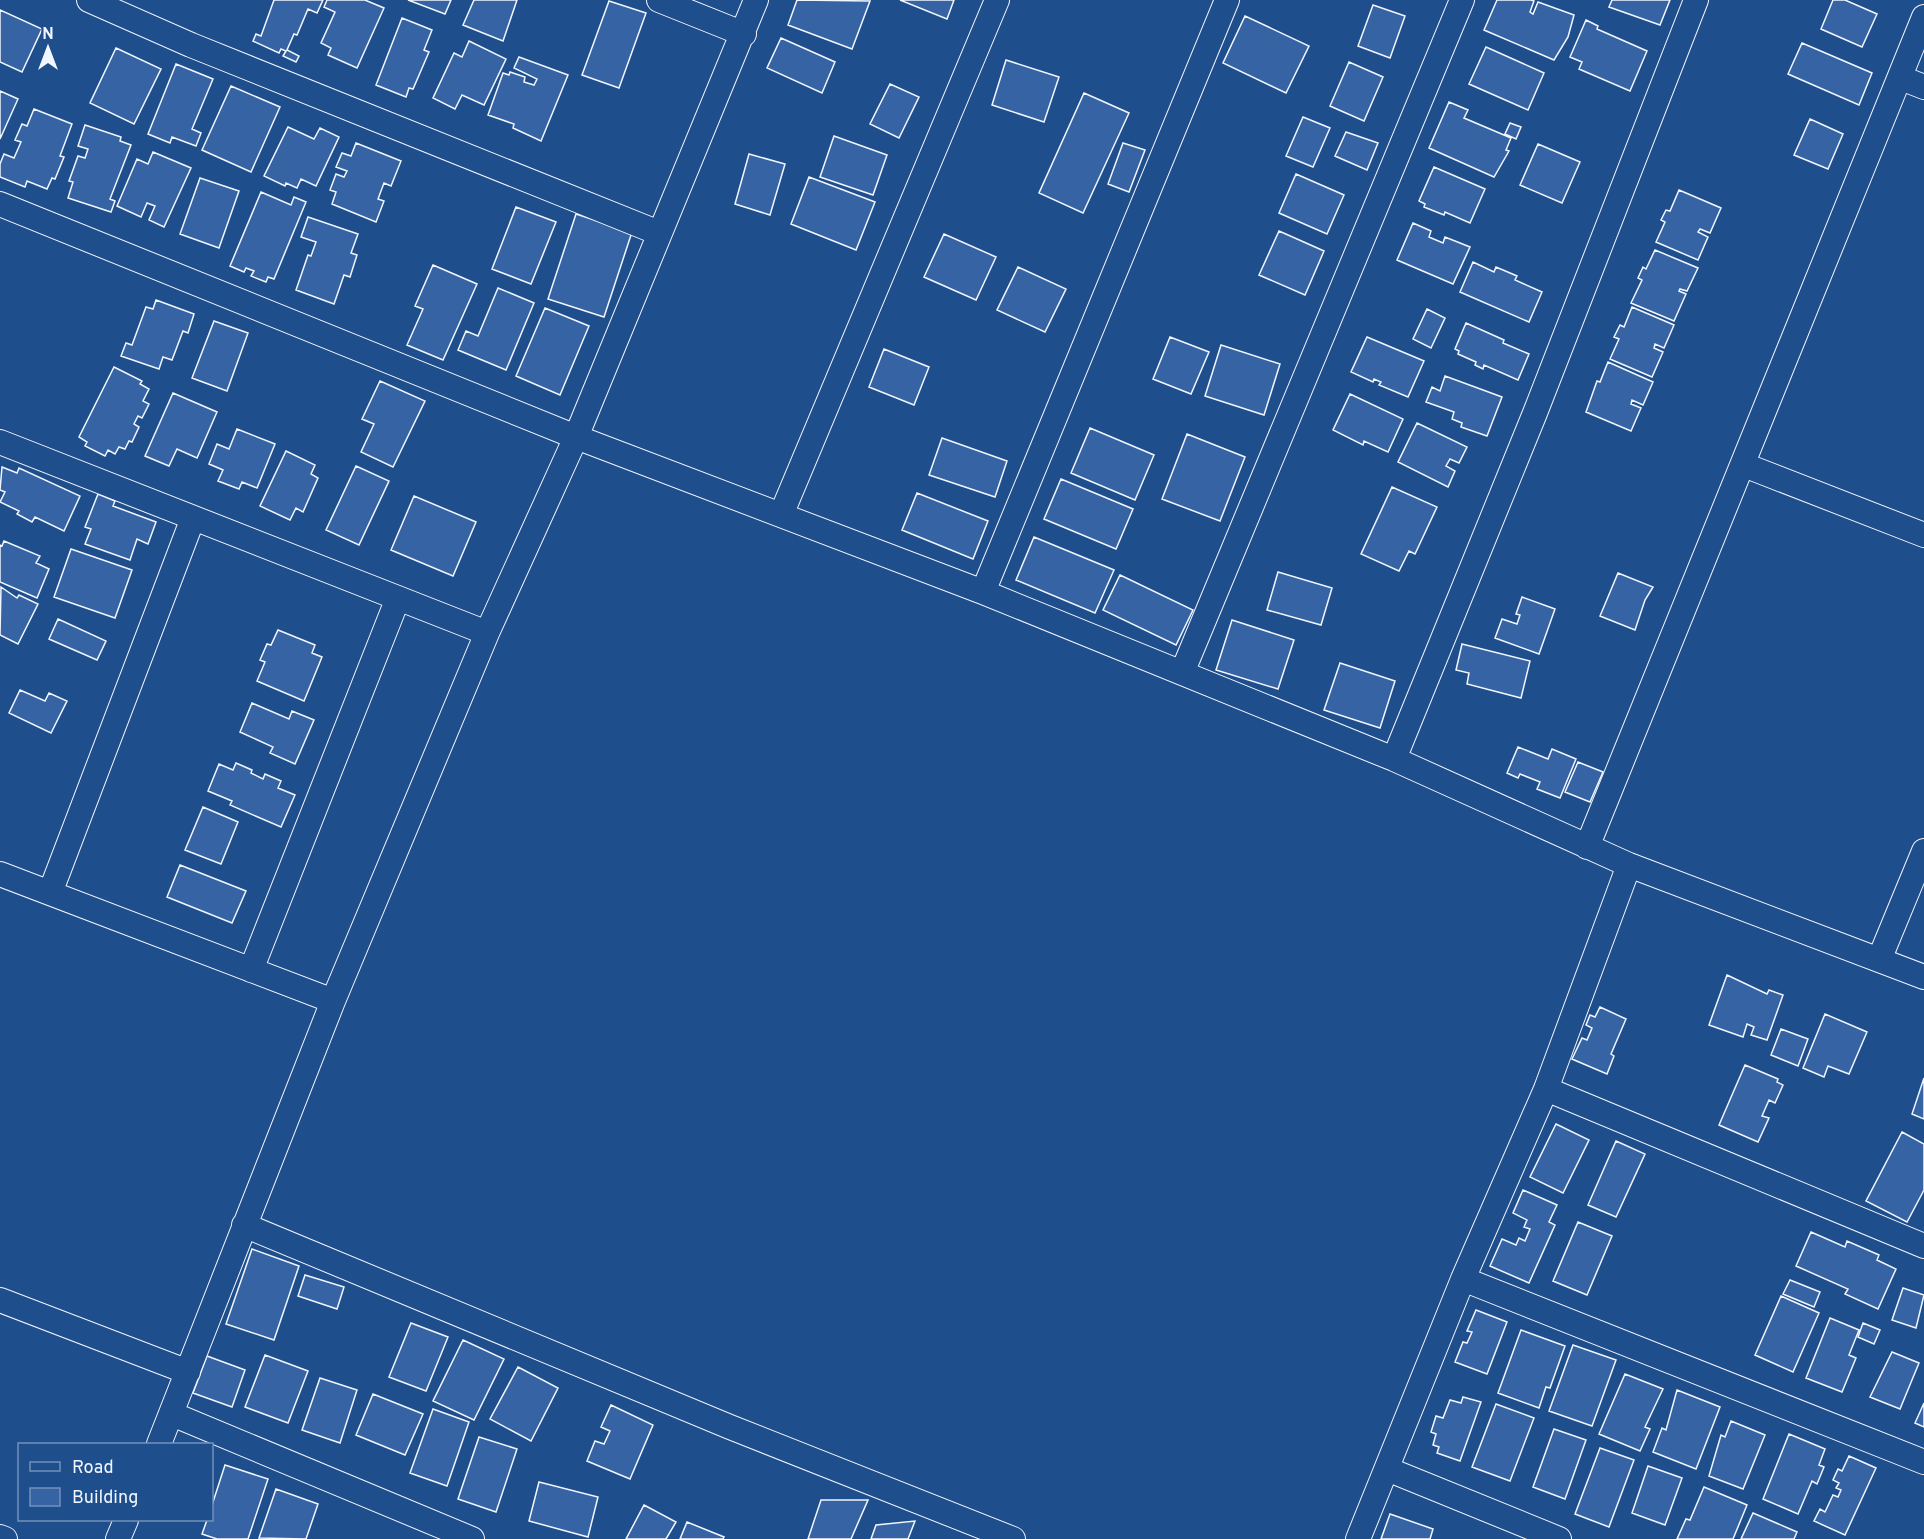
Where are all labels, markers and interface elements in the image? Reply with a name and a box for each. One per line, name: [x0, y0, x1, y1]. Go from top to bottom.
north arrow: [18, 18, 78, 78]
text: N: [42, 25, 54, 45]
legend: [18, 1443, 213, 1521]
text: Road: [72, 1457, 114, 1480]
text: Building: [72, 1487, 138, 1510]

